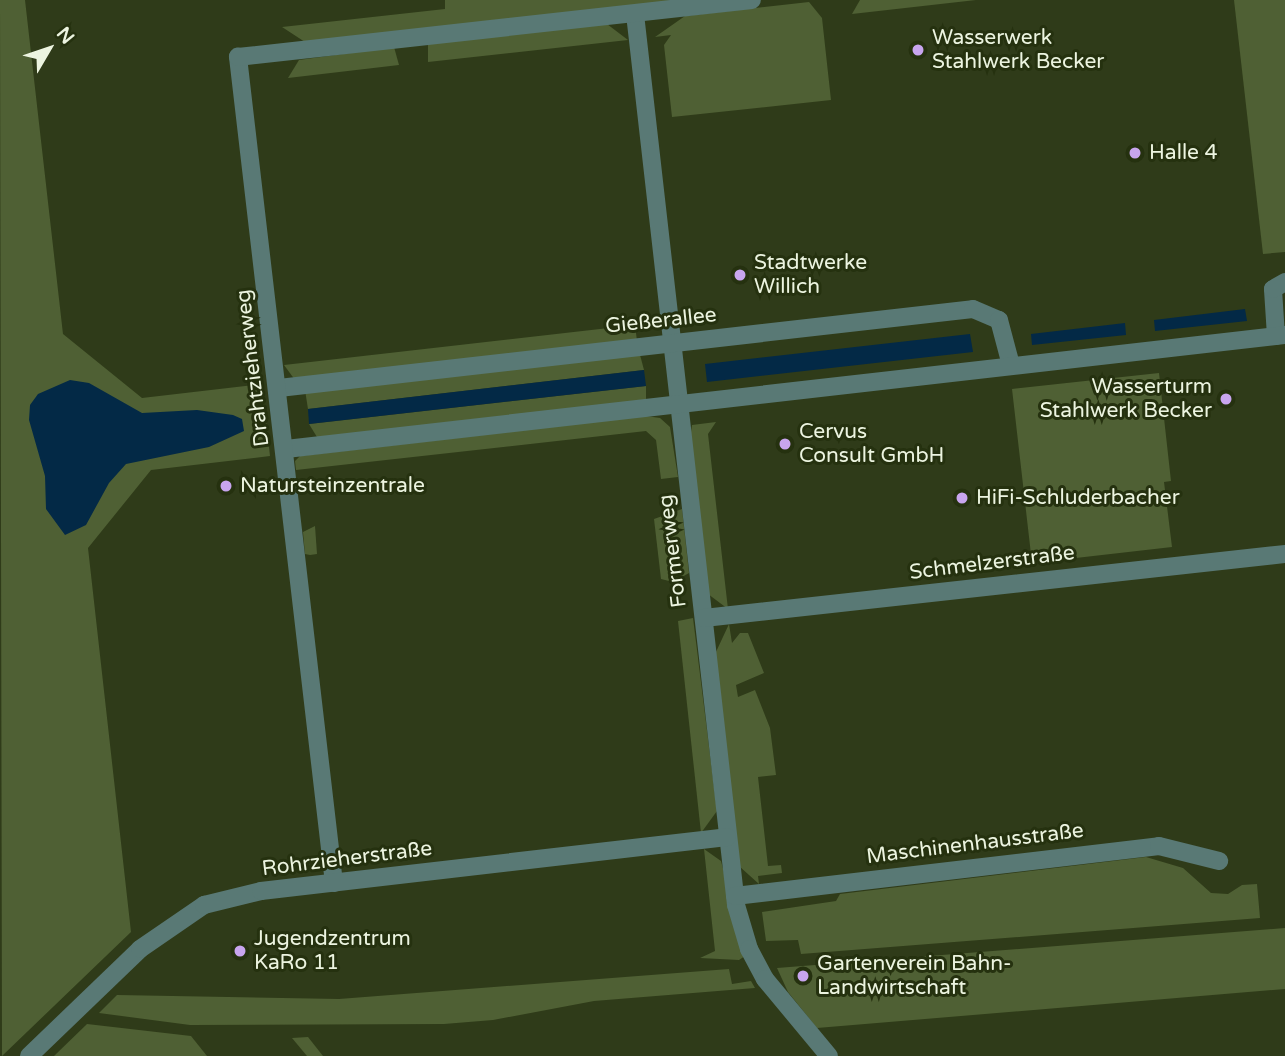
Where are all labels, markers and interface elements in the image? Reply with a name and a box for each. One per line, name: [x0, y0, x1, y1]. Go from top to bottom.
north arrow: [14, 14, 84, 84]
text: N: [52, 23, 79, 49]
place label: Wasserwerk Stahlwerk Becker: [932, 25, 1104, 75]
marker: Wasserwerk Stahlwerk Becker: [910, 42, 926, 58]
place label: Halle 4: [1149, 140, 1218, 166]
marker: Halle 4: [1127, 145, 1143, 161]
place label: Stadtwerke Willich: [754, 250, 867, 300]
marker: Stadtwerke Willich: [732, 267, 748, 283]
street label: Drahtzieherweg: [231, 288, 275, 448]
street label: Gießerallee: [604, 303, 718, 339]
place label: Wasserturm Stahlwerk Becker: [1040, 374, 1212, 424]
marker: Wasserturm Stahlwerk Becker: [1218, 391, 1234, 407]
place label: Cervus Consult GmbH: [799, 419, 944, 469]
marker: Cervus Consult GmbH: [777, 436, 793, 452]
place label: Natursteinzentrale: [240, 473, 425, 499]
marker: Natursteinzentrale: [218, 478, 234, 494]
place label: HiFi-Schluderbacher: [976, 485, 1180, 511]
marker: HiFi-Schluderbacher: [954, 490, 970, 506]
street label: Formerweg: [654, 493, 692, 609]
street label: Schmelzerstraße: [908, 540, 1076, 586]
street label: Maschinenhausstraße: [865, 818, 1085, 870]
street label: Rohrzieherstraße: [260, 836, 434, 882]
place label: Jugendzentrum KaRo 11: [254, 926, 411, 976]
marker: Jugendzentrum KaRo 11: [232, 943, 248, 959]
place label: Gartenverein Bahn- Landwirtschaft: [817, 951, 1012, 1001]
marker: Gartenverein Bahn- Landwirtschaft: [795, 968, 811, 984]

